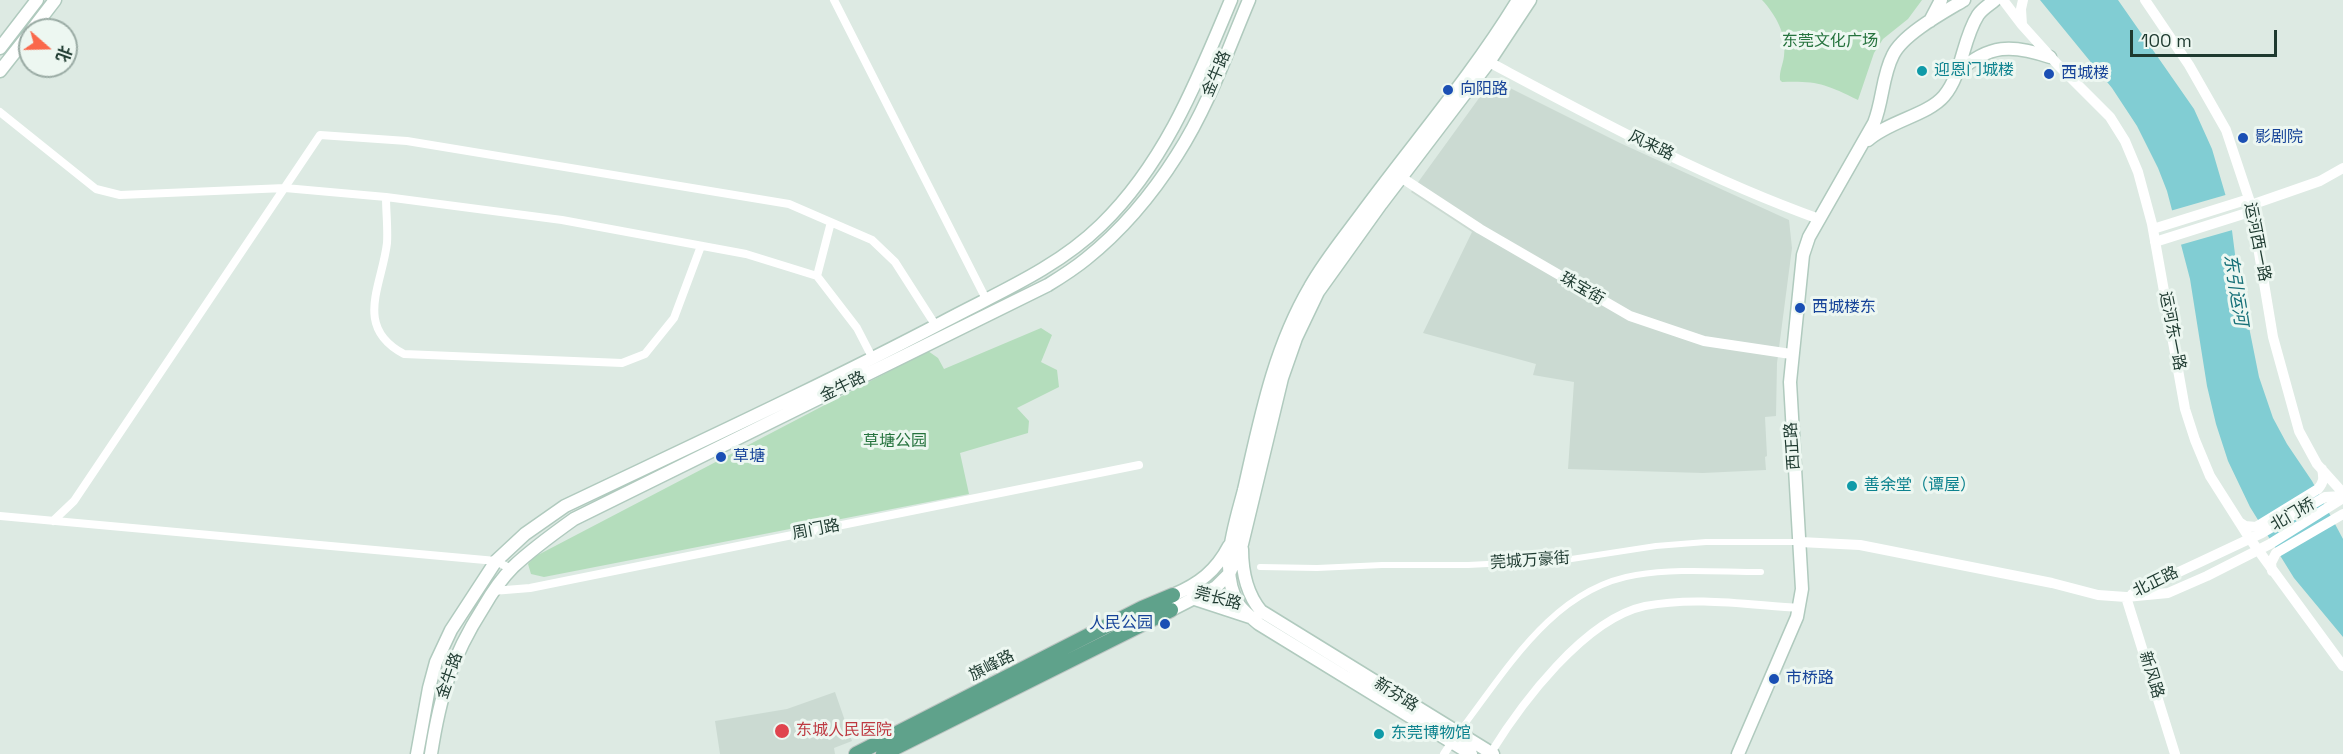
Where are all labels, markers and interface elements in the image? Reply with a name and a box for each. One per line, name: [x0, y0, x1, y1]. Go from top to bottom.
north arrow: [18, 18, 78, 78]
scale bar: [2133, 18, 2280, 56]
text: 100 m: [2141, 29, 2192, 52]
park label: 东莞文化广场: [1782, 32, 1878, 52]
text: 北: [51, 43, 76, 65]
street label: 金牛路: [1199, 48, 1235, 100]
place label: 迎恩门城楼: [1934, 61, 2014, 81]
marker: 迎恩门城楼: [1915, 64, 1929, 78]
place label: 西城楼: [2061, 64, 2109, 84]
marker: 西城楼: [2042, 67, 2056, 81]
place label: 向阳路: [1460, 80, 1508, 100]
marker: 向阳路: [1441, 83, 1455, 97]
street label: 风来路: [1625, 127, 1677, 165]
place label: 影剧院: [2255, 128, 2303, 148]
marker: 影剧院: [2236, 131, 2250, 145]
street label: 运河西一路: [2240, 201, 2274, 283]
water label: 东引运河: [2219, 253, 2251, 327]
street label: 珠宝街: [1556, 269, 1608, 309]
street label: 运河东一路: [2155, 290, 2189, 372]
place label: 西城楼东: [1812, 298, 1876, 318]
marker: 西城楼东: [1793, 301, 1807, 315]
street label: 金牛路: [817, 368, 869, 406]
street label: 西正路: [1782, 421, 1804, 471]
park label: 草塘公园: [863, 432, 927, 452]
place label: 草塘: [733, 447, 765, 467]
marker: 草塘: [714, 450, 728, 464]
place label: 善余堂（谭屋）: [1864, 476, 1976, 496]
marker: 善余堂（谭屋）: [1845, 479, 1859, 493]
street label: 北门桥: [2267, 495, 2319, 535]
street label: 周门路: [791, 516, 841, 544]
street label: 莞城万豪街: [1489, 549, 1571, 573]
street label: 北正路: [2130, 563, 2182, 601]
street label: 莞长路: [1192, 584, 1244, 614]
place label: 人民公园: [1089, 614, 1153, 634]
marker: 人民公园: [1158, 617, 1172, 631]
street label: 旗峰路: [966, 647, 1018, 685]
street label: 新风路: [2135, 649, 2167, 701]
street label: 金牛路: [433, 650, 467, 702]
place label: 市桥路: [1786, 669, 1834, 689]
marker: 市桥路: [1767, 672, 1781, 686]
street label: 新芬路: [1371, 674, 1421, 716]
place label: 东城人民医院: [796, 721, 892, 741]
marker: 东城人民医院: [773, 722, 791, 740]
place label: 东莞博物馆: [1391, 724, 1471, 744]
marker: 东莞博物馆: [1372, 727, 1386, 741]

